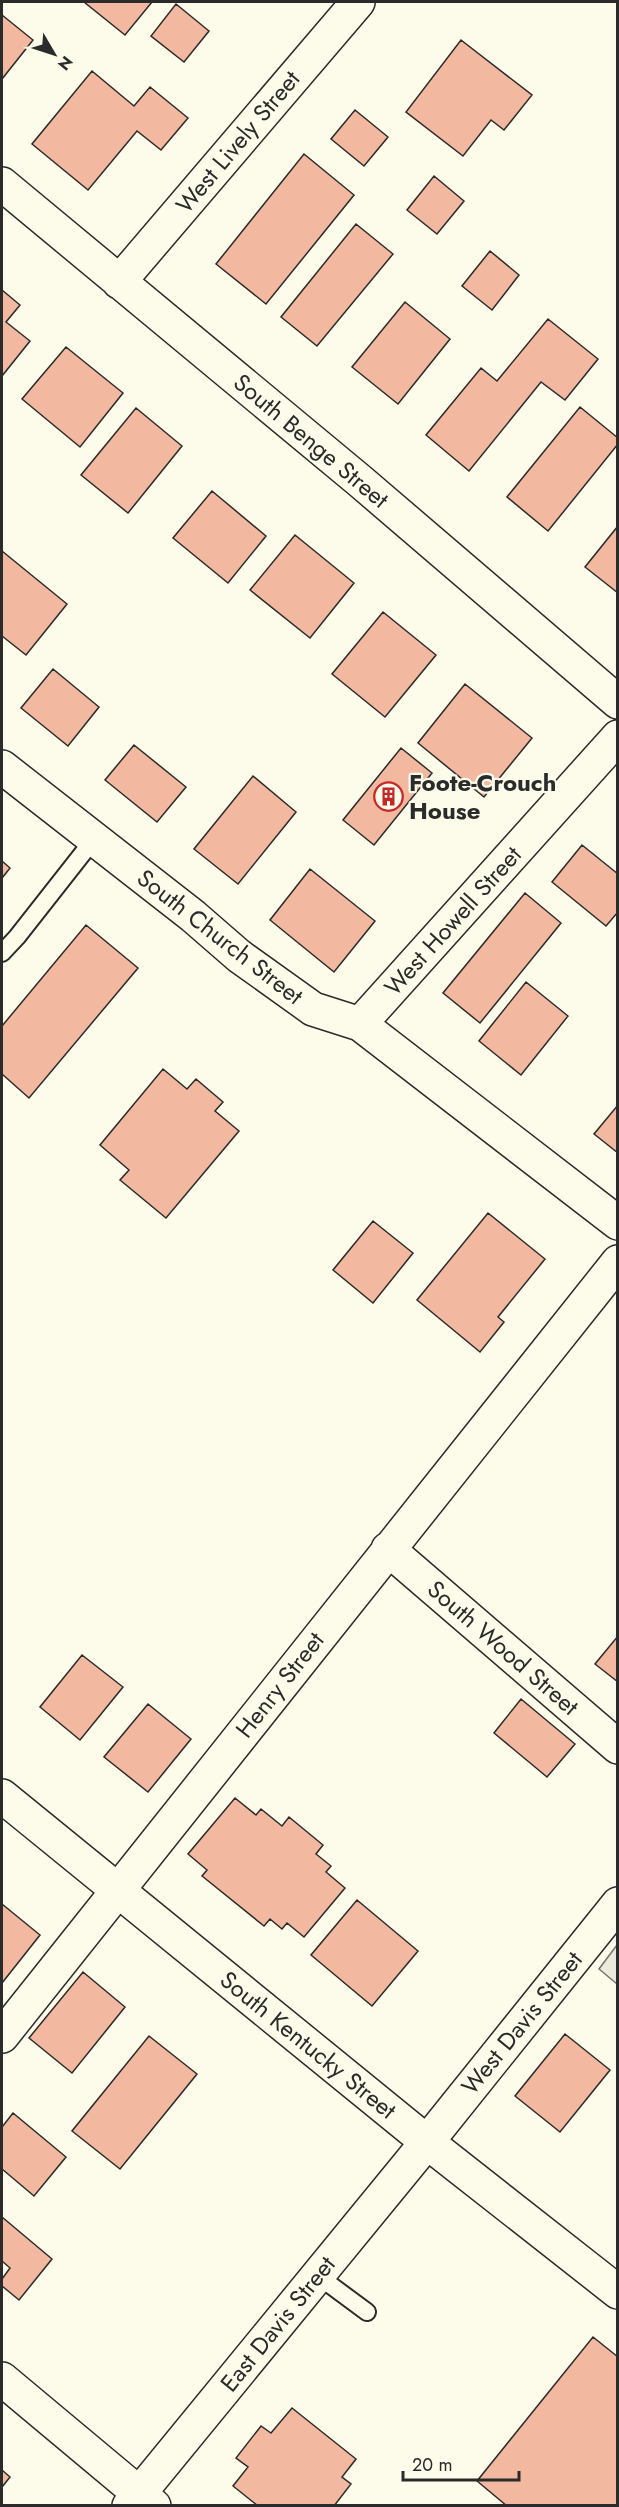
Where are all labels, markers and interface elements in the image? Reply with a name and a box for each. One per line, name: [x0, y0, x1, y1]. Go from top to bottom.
north arrow: [24, 24, 84, 84]
text: N: [52, 51, 78, 75]
street label: West Lively Street: [167, 62, 308, 221]
street label: South Benge Street: [226, 365, 397, 516]
place label: Foote-Crouch House: [409, 765, 556, 828]
building icon: Foote-Crouch House: [372, 781, 404, 813]
street label: West Howell Street: [376, 838, 530, 1003]
street label: South Church Street: [130, 860, 311, 1013]
street label: South Wood Street: [420, 1572, 587, 1724]
street label: Henry Street: [227, 1624, 332, 1745]
street label: West Davis Street: [453, 1943, 591, 2102]
street label: South Kentucky Street: [213, 1962, 404, 2127]
street label: East Davis Street: [212, 2248, 344, 2399]
scale bar: [403, 2444, 518, 2482]
text: 20 m: [412, 2452, 452, 2478]

